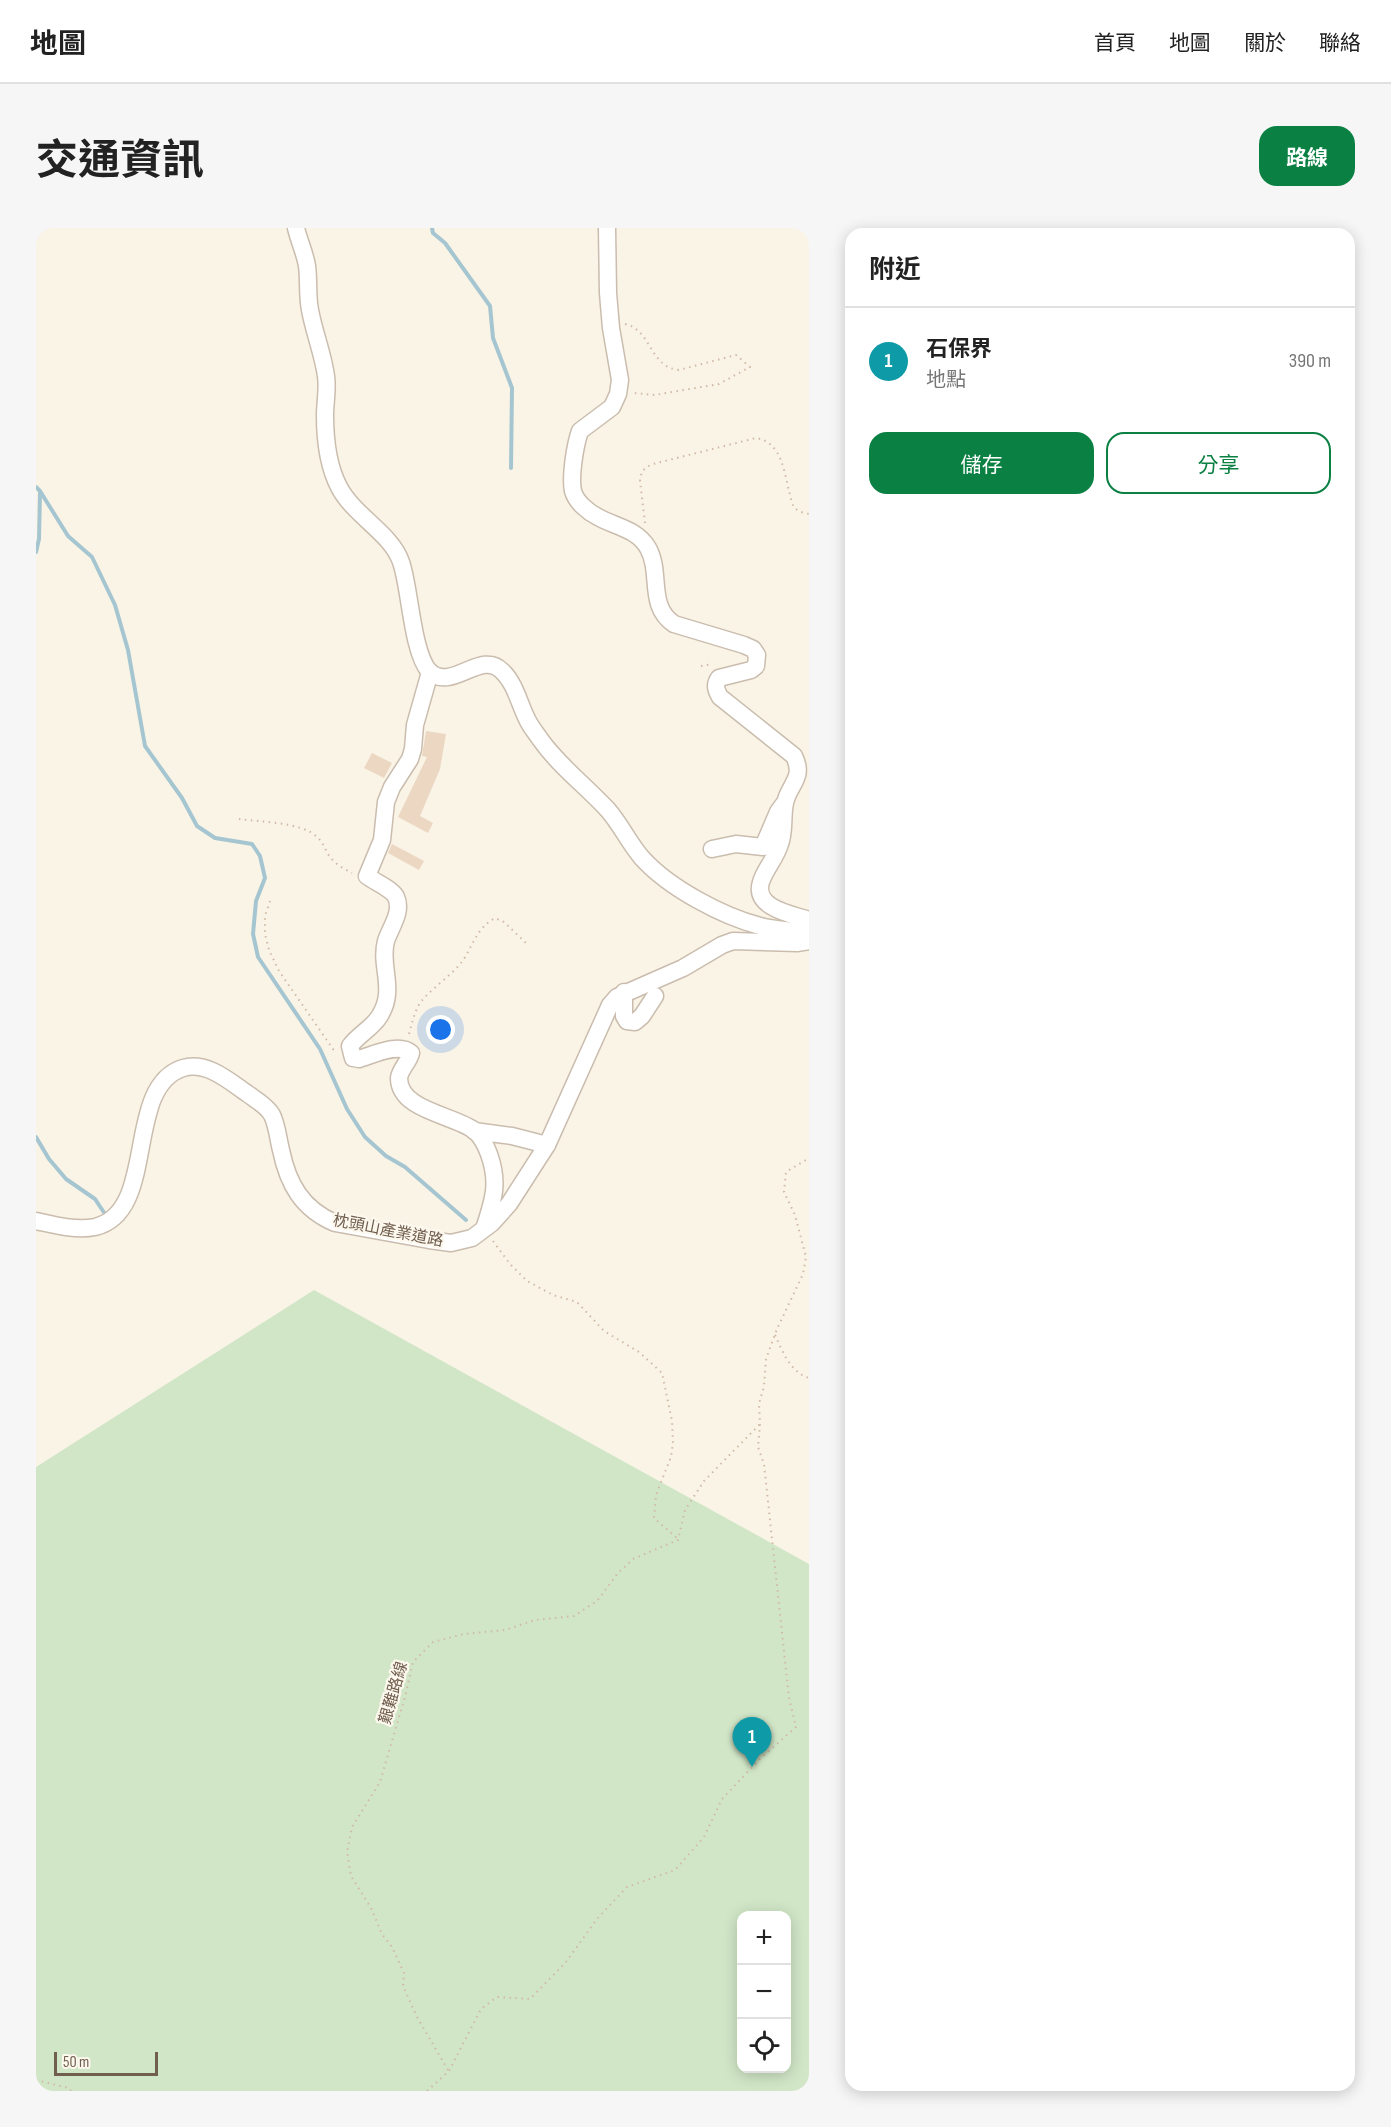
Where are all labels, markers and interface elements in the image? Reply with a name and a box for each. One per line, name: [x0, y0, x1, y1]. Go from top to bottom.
text: 地圖: [30, 28, 86, 61]
text: 首頁: [1094, 31, 1136, 56]
text: 地圖: [1169, 31, 1211, 56]
text: 關於: [1244, 31, 1286, 56]
text: 聯絡: [1319, 31, 1361, 56]
button: 路線: [1259, 126, 1355, 186]
text: 交通資訊: [36, 136, 204, 187]
text: 附近: [869, 255, 921, 286]
text: 石保界: [926, 336, 992, 363]
text: 1: [885, 349, 892, 373]
text: 390 m: [1289, 349, 1331, 373]
text: 地點: [926, 368, 966, 392]
button: 儲存: [869, 432, 1094, 494]
button: 分享: [1106, 432, 1331, 494]
your location: [426, 1015, 455, 1044]
street label: 枕頭山產業道路: [331, 1211, 445, 1251]
street label: 艱難路線: [376, 1660, 412, 1726]
pin: 1: [732, 1718, 772, 1767]
map controls: [737, 1911, 791, 2073]
button: +: [737, 1911, 791, 1965]
button: −: [737, 1965, 791, 2019]
button: locate: [737, 2019, 791, 2073]
scale bar: [54, 2049, 158, 2076]
text: 50 m: [63, 2053, 89, 2072]

